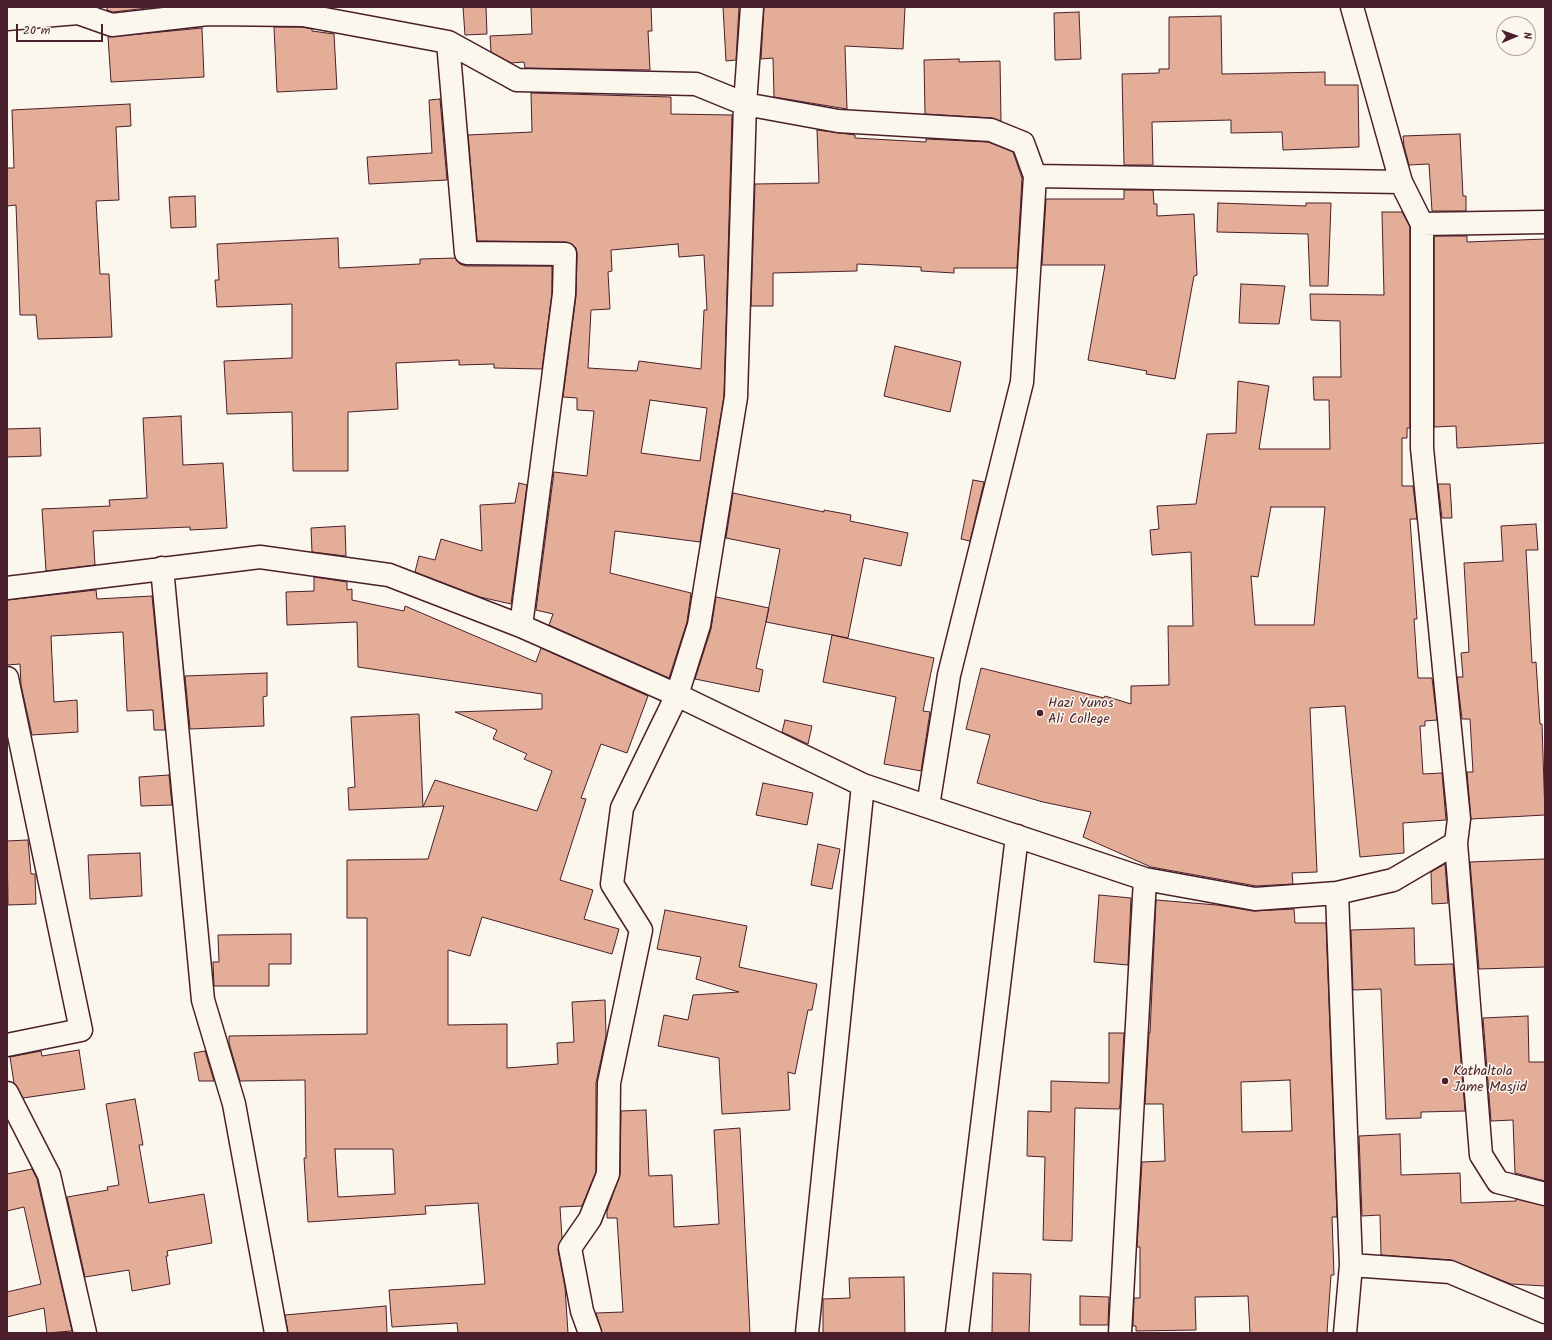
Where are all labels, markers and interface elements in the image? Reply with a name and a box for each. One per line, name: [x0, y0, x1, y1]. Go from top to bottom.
scale bar: [18, 16, 105, 42]
north arrow: [1496, 16, 1536, 56]
text: 20 m: [23, 21, 50, 40]
text: N: [1518, 32, 1536, 39]
place label: Hazi Yunos Ali College: [1048, 697, 1114, 730]
marker: Hazi Yunos Ali College: [1035, 708, 1045, 718]
place label: Kathaltola Jame Masjid: [1453, 1065, 1527, 1098]
marker: Kathaltola Jame Masjid: [1440, 1076, 1450, 1086]

